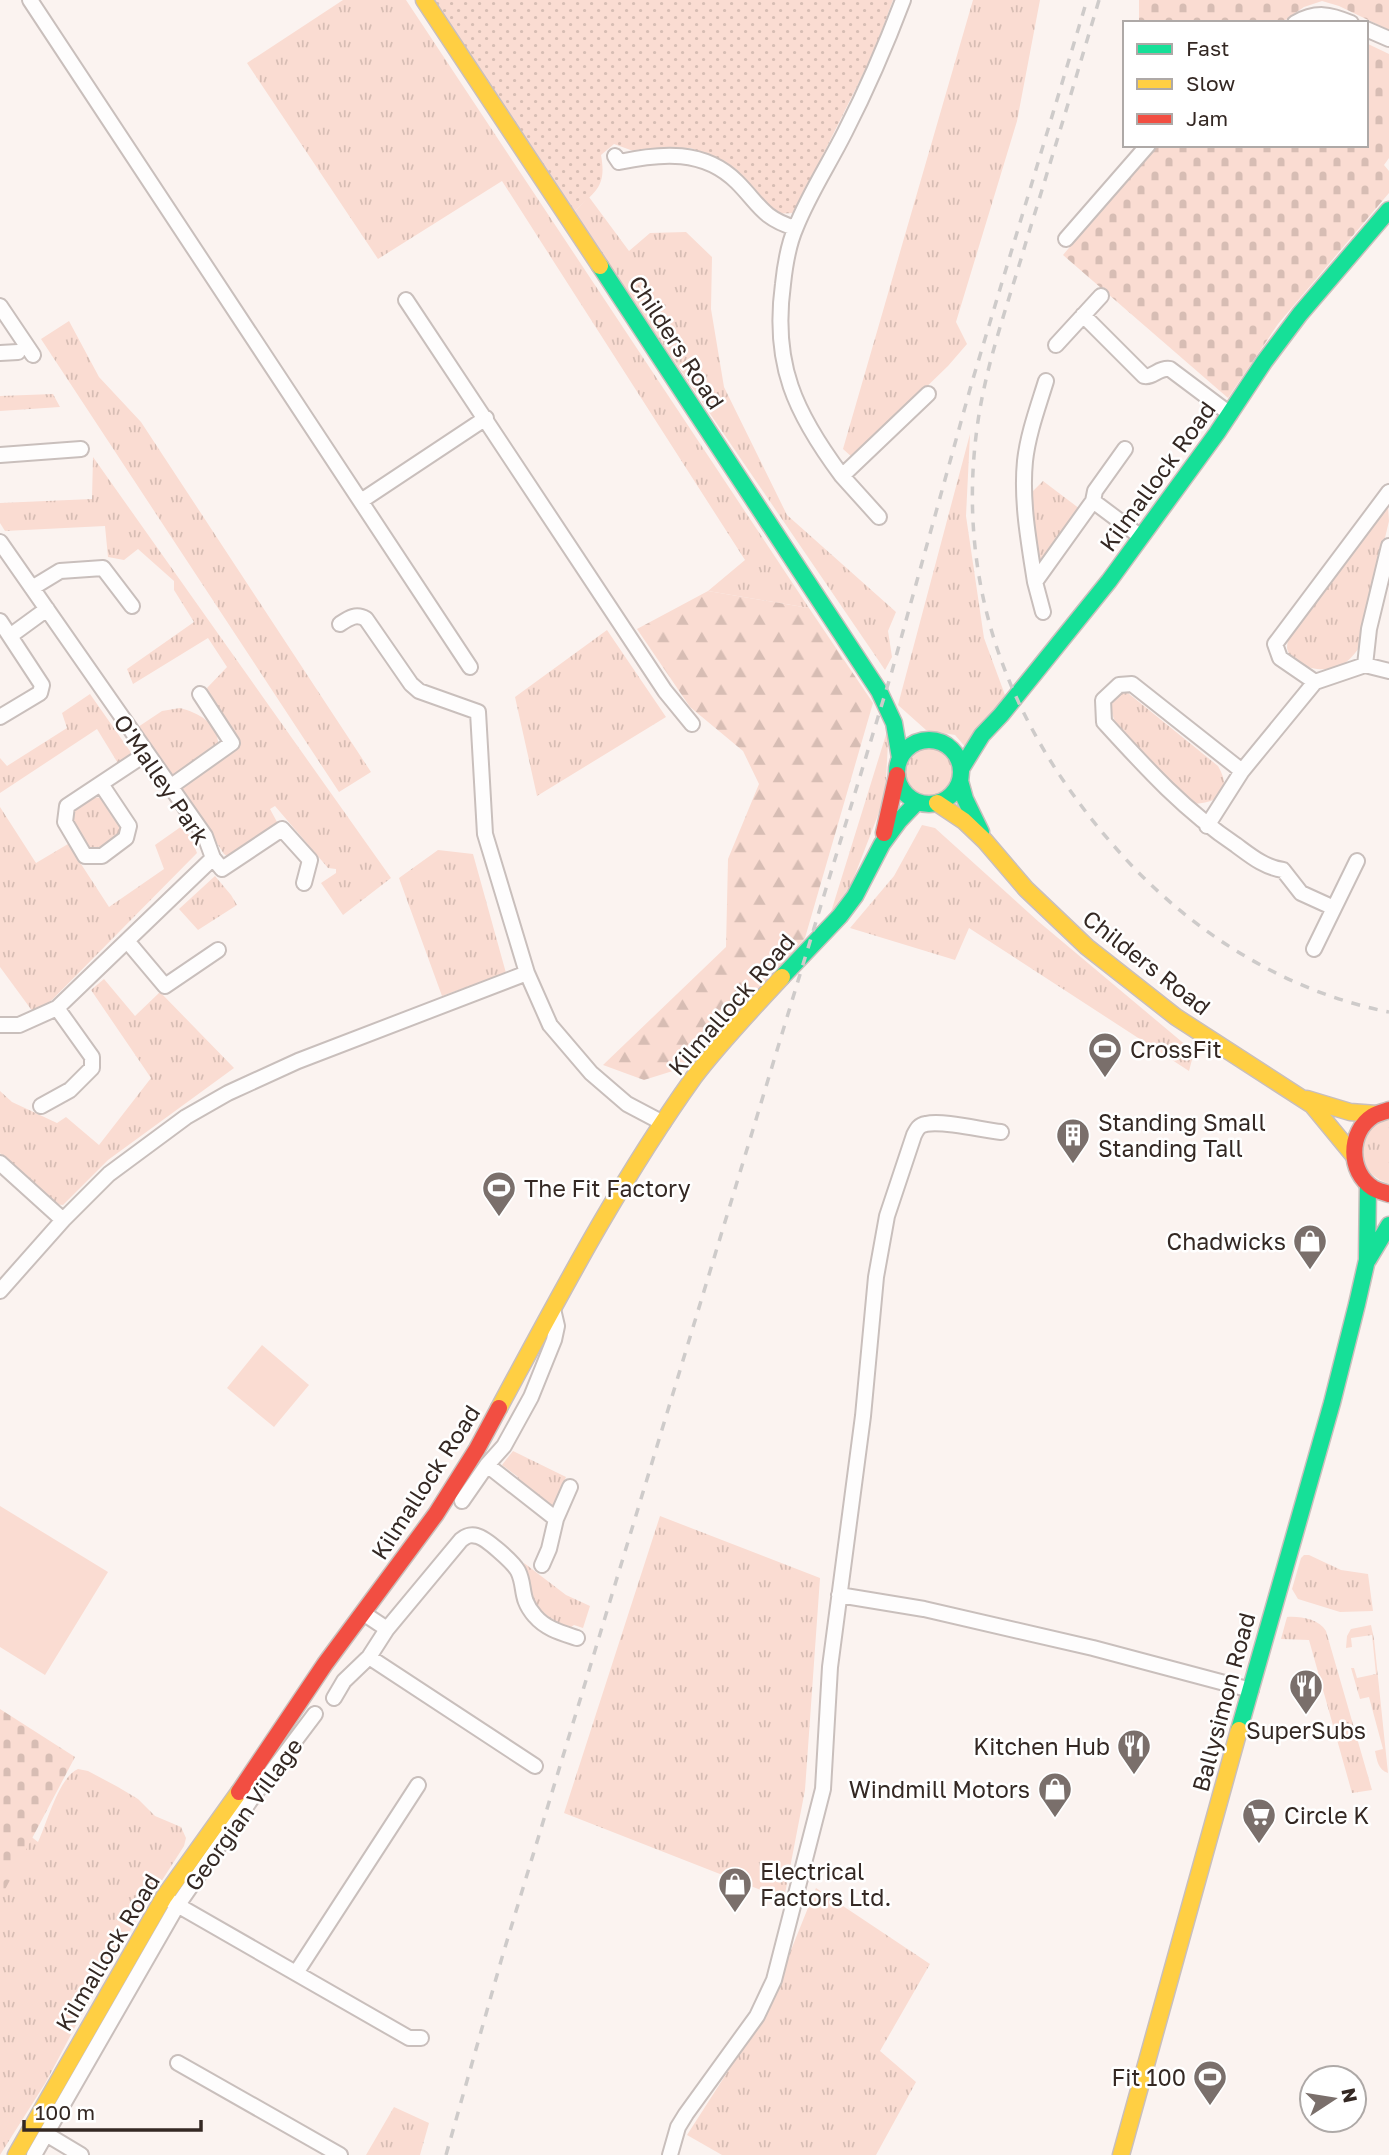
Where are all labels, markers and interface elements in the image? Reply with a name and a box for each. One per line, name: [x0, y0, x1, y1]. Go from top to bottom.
legend: [1123, 21, 1368, 147]
text: Fast: [1186, 35, 1229, 61]
text: Slow: [1186, 70, 1235, 96]
text: Jam: [1186, 105, 1228, 131]
street label: Childers Road: [623, 270, 731, 414]
street label: Kilmallock Road: [1093, 395, 1221, 557]
street label: O'Malley Park: [108, 709, 216, 849]
street label: Childers Road: [1078, 904, 1216, 1020]
street label: Kilmallock Road: [662, 927, 800, 1081]
sports icon: CrossFit: [1086, 1030, 1124, 1079]
place label: CrossFit: [1130, 1035, 1222, 1063]
place label: Standing Small Standing Tall: [1098, 1108, 1266, 1162]
building icon: Standing Small Standing Tall: [1054, 1116, 1092, 1165]
sports icon: The Fit Factory: [480, 1169, 518, 1218]
place label: The Fit Factory: [524, 1174, 691, 1202]
shop icon: Chadwicks: [1291, 1222, 1329, 1271]
place label: Chadwicks: [1167, 1227, 1286, 1255]
street label: Kilmallock Road: [365, 1399, 485, 1565]
street label: Ballysimon Road: [1186, 1609, 1260, 1795]
restaurant icon: SuperSubs: [1287, 1667, 1325, 1716]
place label: SuperSubs: [1246, 1716, 1366, 1744]
restaurant icon: Kitchen Hub: [1115, 1727, 1153, 1776]
street label: Georgian Village: [178, 1732, 308, 1896]
place label: Kitchen Hub: [973, 1732, 1110, 1760]
shop icon: Windmill Motors: [1036, 1770, 1074, 1819]
place label: Windmill Motors: [849, 1775, 1030, 1803]
supermarket icon: Circle K: [1240, 1796, 1278, 1845]
place label: Circle K: [1284, 1801, 1369, 1829]
place label: Electrical Factors Ltd.: [760, 1857, 891, 1911]
shop icon: Electrical Factors Ltd.: [716, 1865, 754, 1914]
street label: Kilmallock Road: [49, 1868, 165, 2036]
sports icon: Fit 100: [1191, 2058, 1229, 2107]
place label: Fit 100: [1112, 2063, 1186, 2091]
north arrow: [1298, 2064, 1368, 2134]
text: N: [1337, 2086, 1363, 2105]
scale bar: [24, 2088, 201, 2132]
text: 100 m: [35, 2099, 95, 2125]

